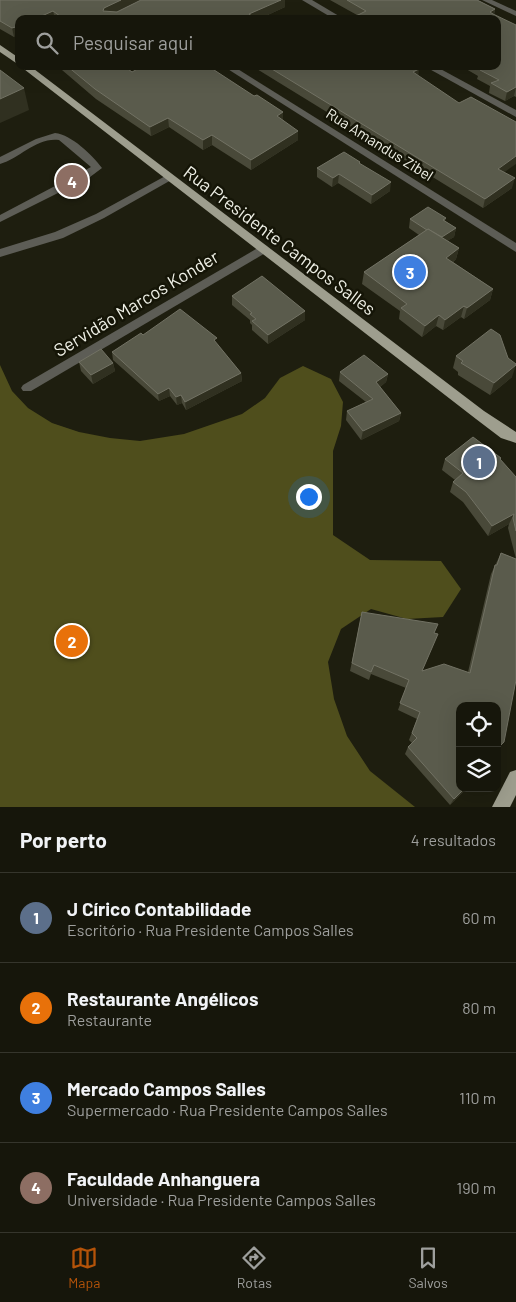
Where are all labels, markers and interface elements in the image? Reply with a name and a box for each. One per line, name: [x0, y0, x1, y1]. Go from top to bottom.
search box: [15, 15, 501, 70]
icon: search: [33, 29, 61, 57]
text: Pesquisar aqui: [73, 31, 193, 54]
street label: Rua Amandus Zibel: [323, 104, 437, 184]
street label: Rua Presidente Campos Salles: [180, 161, 380, 319]
pin: 4: [56, 162, 88, 200]
street label: Servidão Marcos Konder: [50, 245, 223, 361]
pin: 3: [394, 253, 426, 291]
pin: 1: [463, 443, 495, 481]
your location: [296, 484, 322, 510]
pin: 2: [56, 622, 88, 660]
map controls: [456, 702, 501, 792]
button: locate: [456, 702, 501, 747]
button: layers: [456, 747, 501, 792]
text: Por perto: [20, 827, 107, 852]
text: 4 resultados: [411, 830, 496, 849]
text: J Círico Contabilidade: [67, 897, 251, 920]
text: 1: [33, 908, 39, 927]
text: 60 m: [462, 908, 496, 927]
text: Escritório · Rua Presidente Campos Salles: [67, 920, 354, 939]
text: Restaurante Angélicos: [67, 987, 258, 1010]
text: 2: [32, 998, 40, 1017]
text: 80 m: [462, 998, 496, 1017]
text: Restaurante: [67, 1010, 152, 1029]
text: Mercado Campos Salles: [67, 1077, 266, 1100]
text: 3: [32, 1088, 40, 1107]
text: 110 m: [459, 1088, 496, 1107]
text: Supermercado · Rua Presidente Campos Salles: [67, 1100, 388, 1119]
text: Faculdade Anhanguera: [67, 1167, 260, 1190]
text: 4: [31, 1178, 41, 1197]
text: 190 m: [457, 1178, 496, 1197]
text: Universidade · Rua Presidente Campos Salles: [67, 1190, 376, 1209]
tab: Mapa: [68, 1244, 100, 1291]
tab: Rotas: [237, 1244, 272, 1291]
tab: Salvos: [408, 1244, 448, 1291]

